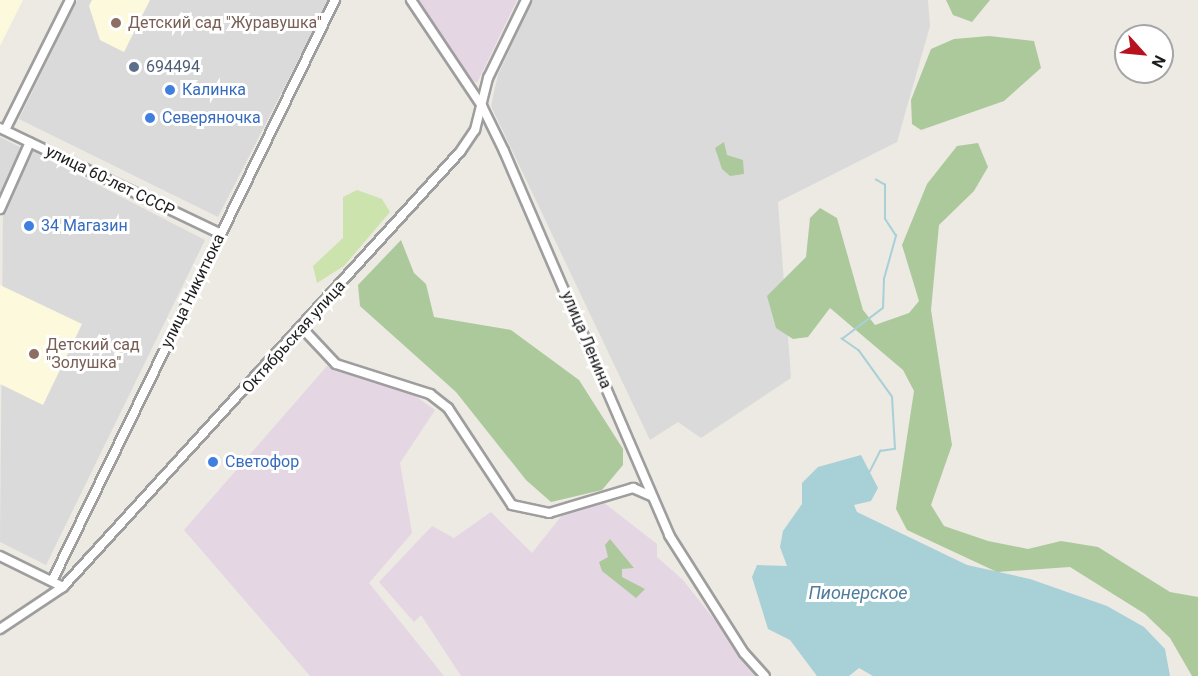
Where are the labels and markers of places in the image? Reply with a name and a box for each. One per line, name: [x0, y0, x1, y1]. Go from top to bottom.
place label: Детский сад "Журавушка": [128, 13, 322, 33]
marker: Детский сад "Журавушка": [109, 16, 123, 30]
place label: 694494: [146, 57, 200, 77]
marker: 694494: [127, 60, 141, 74]
place label: Калинка: [182, 80, 246, 100]
marker: Калинка: [163, 83, 177, 97]
place label: Северяночка: [162, 108, 261, 128]
marker: Северяночка: [143, 111, 157, 125]
place label: 34 Магазин: [41, 216, 128, 236]
marker: 34 Магазин: [22, 219, 36, 233]
place label: Детский сад "Золушка": [46, 335, 140, 373]
marker: Детский сад "Золушка": [27, 347, 41, 361]
place label: Светофор: [225, 452, 299, 472]
marker: Светофор: [206, 455, 220, 469]

